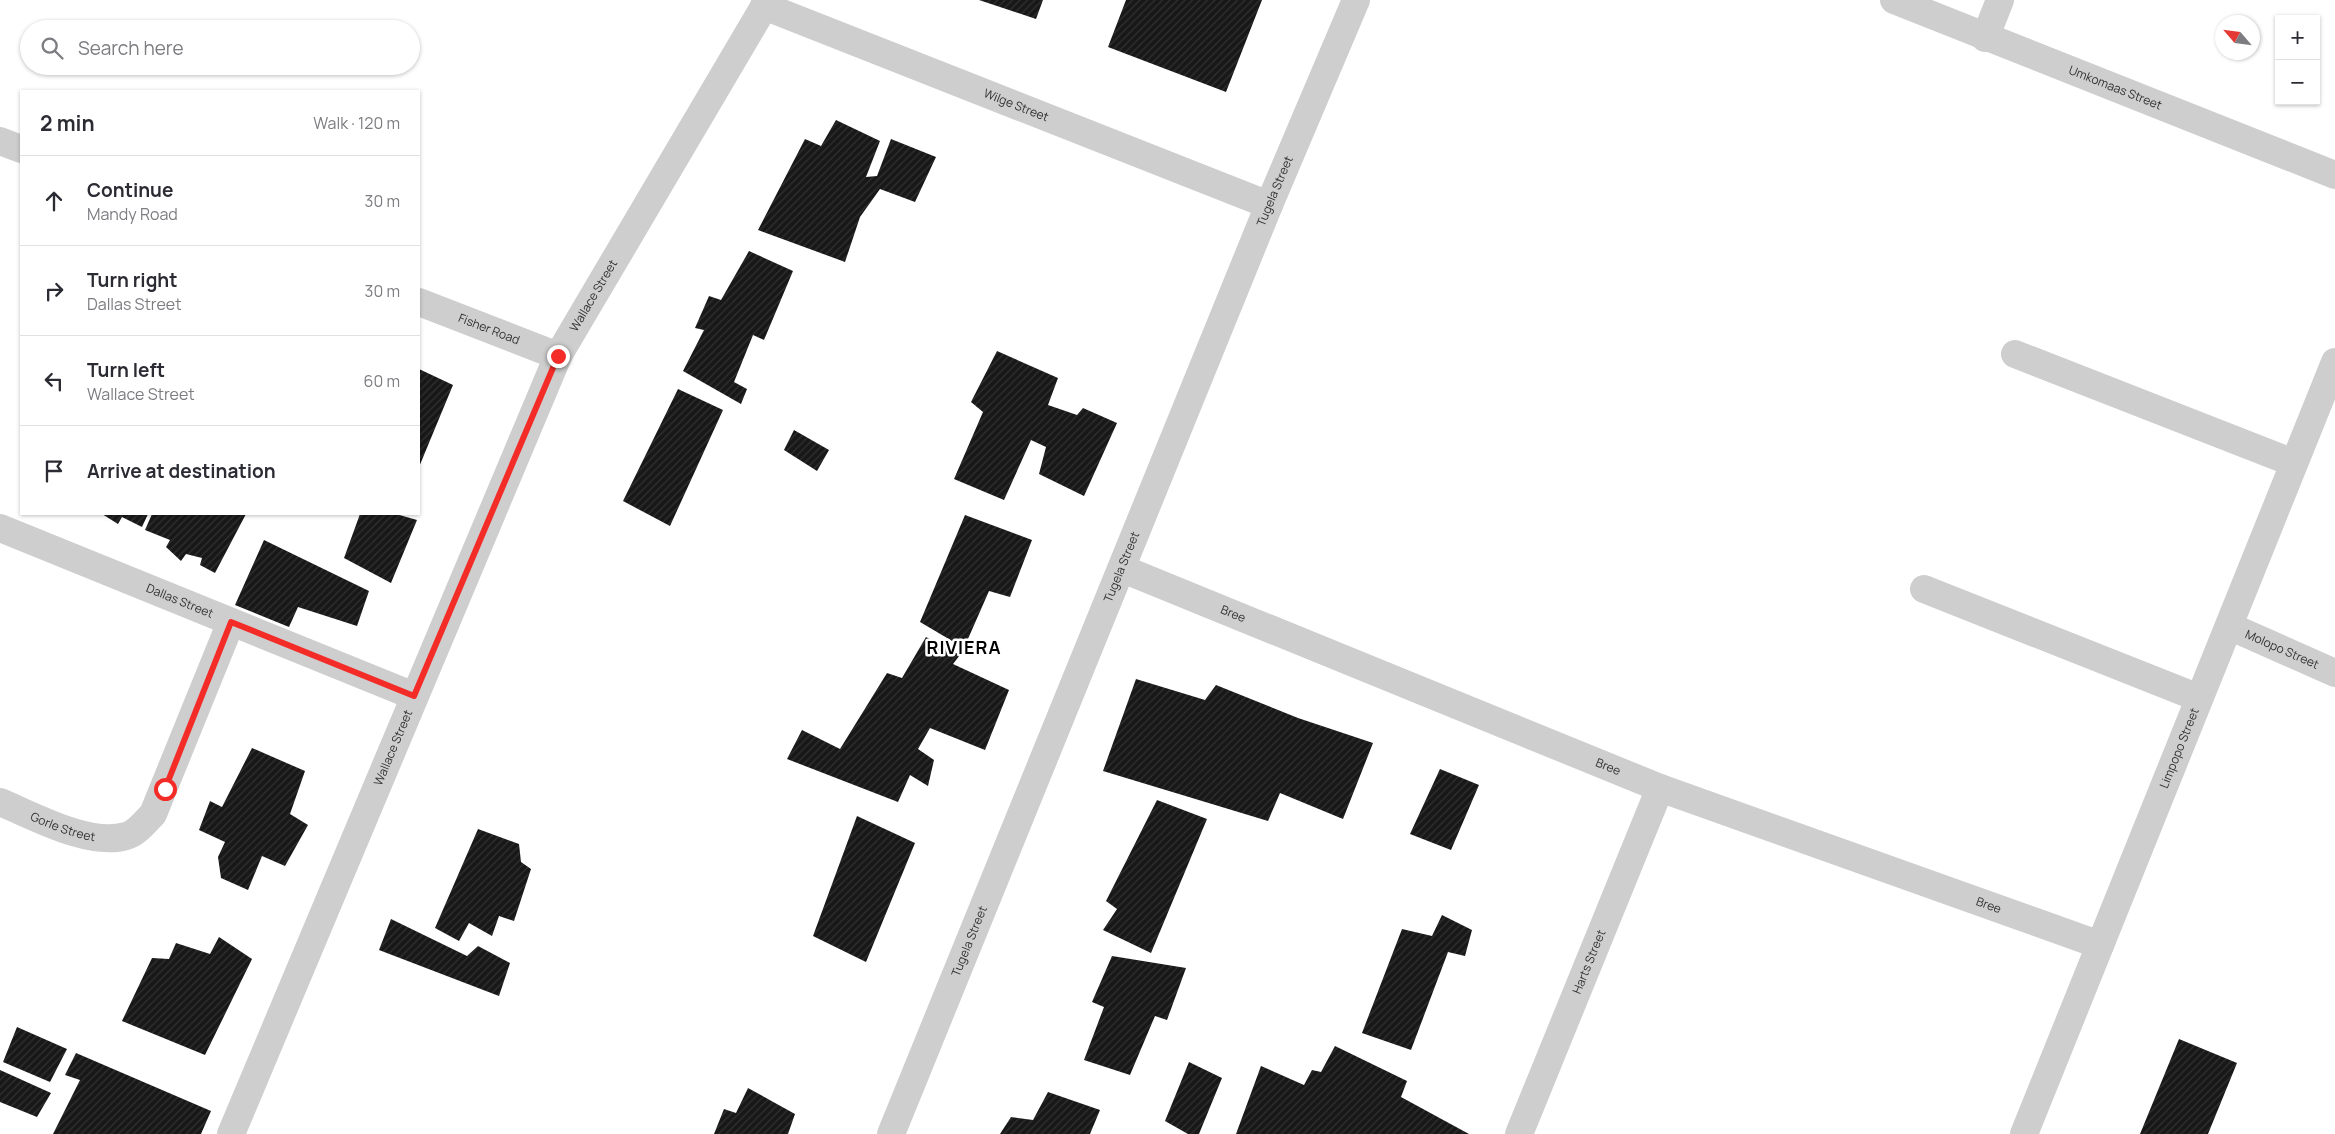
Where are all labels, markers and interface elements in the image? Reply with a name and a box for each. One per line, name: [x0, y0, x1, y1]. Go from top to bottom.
north arrow: [2215, 15, 2260, 60]
map controls: [2275, 15, 2320, 105]
button: +: [2275, 15, 2320, 60]
search box: [20, 20, 420, 75]
icon: search: [38, 34, 66, 62]
text: Search here: [78, 35, 184, 61]
button: −: [2275, 60, 2320, 105]
street label: Umkomaas Street: [2066, 61, 2165, 114]
street label: Wilge Street: [981, 84, 1051, 125]
text: 2 min: [40, 109, 95, 137]
text: Walk · 120 m: [313, 112, 400, 134]
street label: Tugela Street: [1252, 153, 1297, 229]
text: Continue: [87, 177, 173, 203]
icon: ahead: [40, 187, 68, 215]
text: 30 m: [365, 190, 400, 212]
text: Mandy Road: [87, 203, 178, 225]
street label: Wallace Street: [565, 256, 621, 335]
text: Turn right: [87, 267, 177, 293]
icon: right: [40, 277, 68, 305]
text: 30 m: [365, 280, 400, 302]
text: Dallas Street: [87, 293, 182, 315]
street label: Fisher Road: [456, 309, 522, 348]
route end: [547, 345, 570, 368]
text: Turn left: [87, 357, 165, 383]
icon: left: [40, 367, 68, 395]
text: 60 m: [364, 370, 400, 392]
text: Wallace Street: [87, 383, 195, 405]
icon: arrive: [40, 457, 68, 485]
text: Arrive at destination: [87, 458, 276, 484]
street label: Tugela Street: [1099, 529, 1143, 605]
street label: Dallas Street: [144, 579, 216, 622]
street label: Bree: [1218, 601, 1248, 626]
street label: Molopo Street: [2243, 625, 2322, 673]
district label: RIVIERA: [927, 635, 1002, 659]
street label: Limpopo Street: [2155, 705, 2203, 791]
street label: Wallace Street: [369, 707, 416, 788]
street label: Bree: [1593, 754, 1623, 779]
route start: [154, 778, 177, 801]
street label: Gorle Street: [28, 808, 97, 845]
street label: Bree: [1974, 893, 2004, 917]
street label: Tugela Street: [947, 903, 991, 979]
street label: Harts Street: [1568, 927, 1610, 996]

